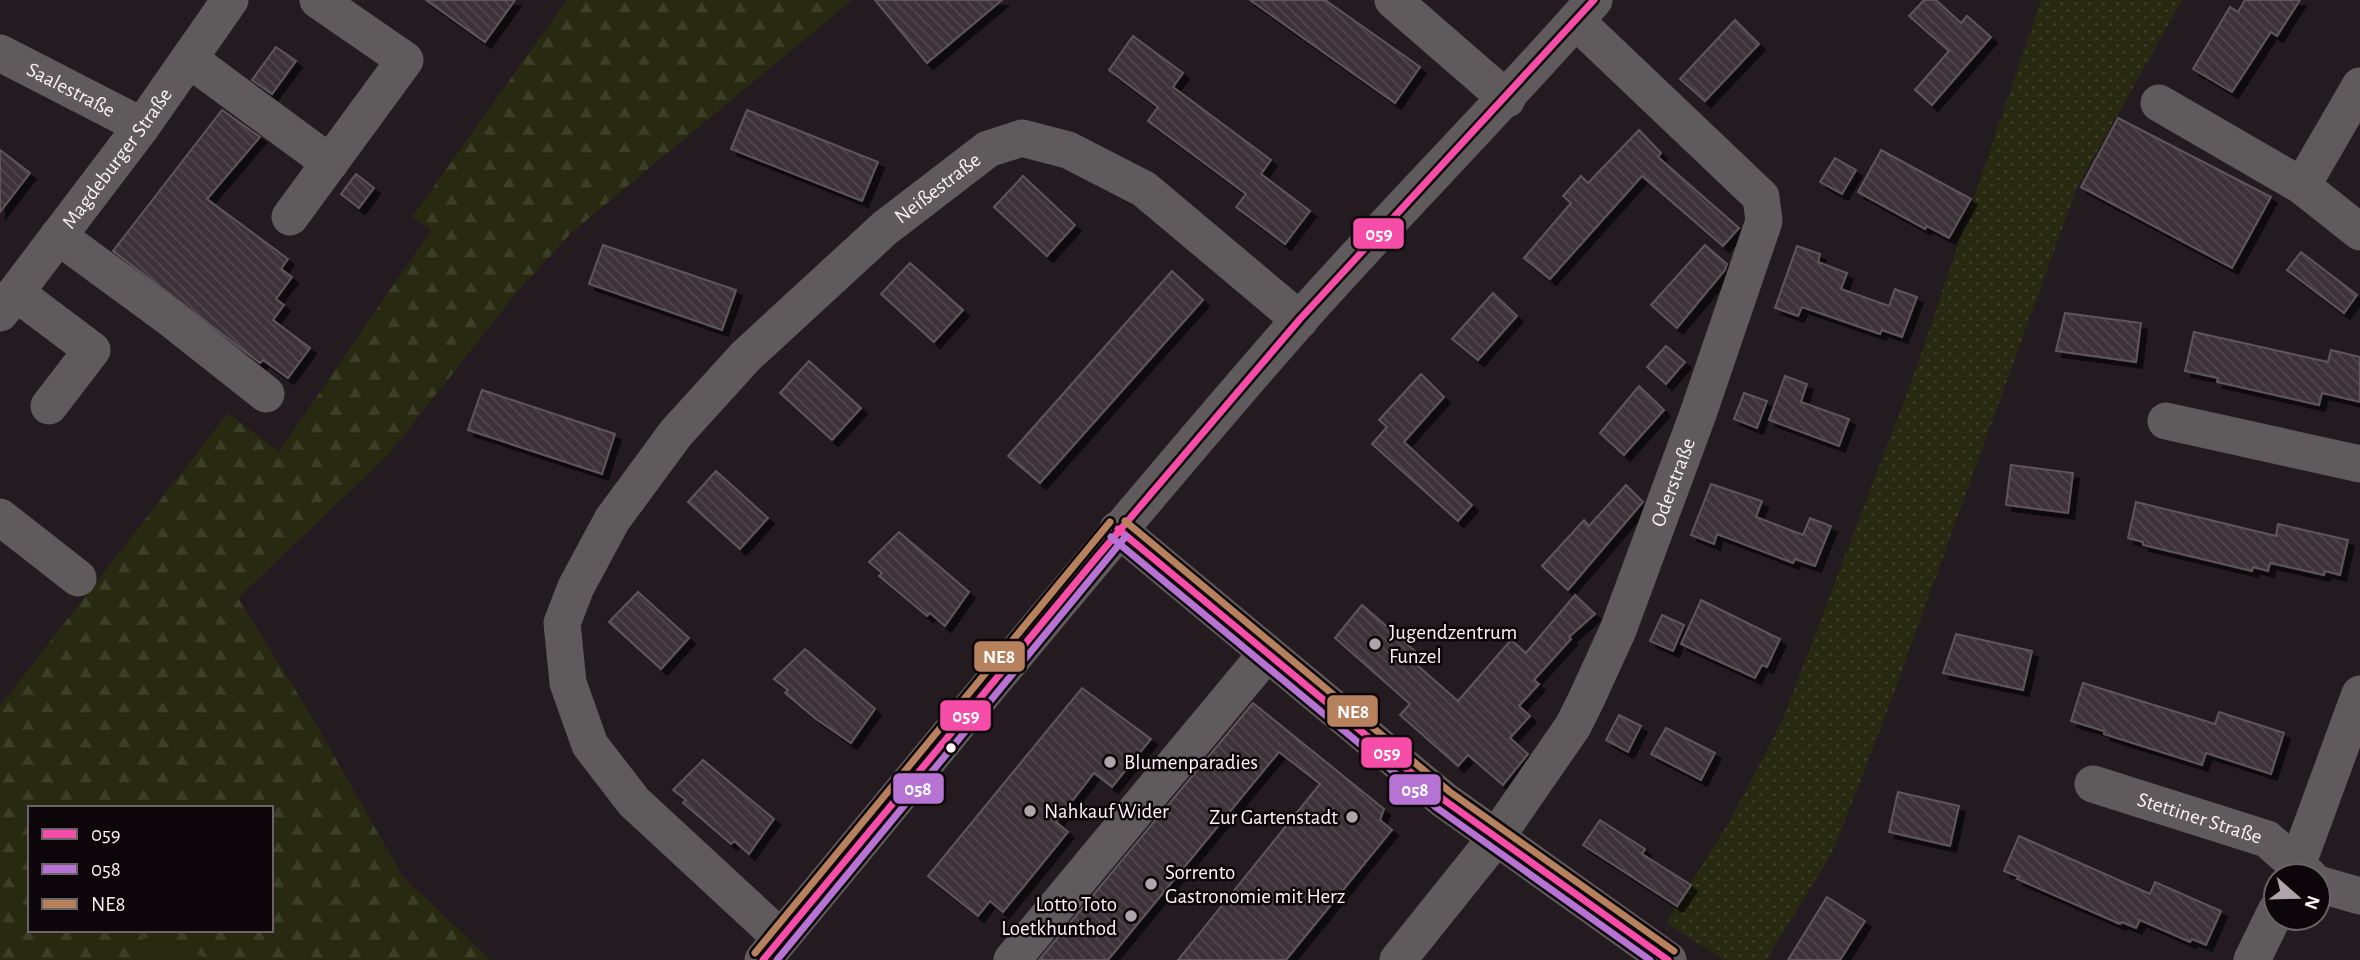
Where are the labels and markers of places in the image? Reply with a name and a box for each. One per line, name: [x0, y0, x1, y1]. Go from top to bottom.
place label: Jugendzentrum Funzel: [1389, 622, 1517, 667]
marker: Jugendzentrum Funzel: [1367, 636, 1383, 652]
unlabelled marker: [944, 741, 958, 755]
place label: Blumenparadies: [1124, 752, 1258, 773]
marker: Blumenparadies: [1102, 754, 1118, 770]
place label: Nahkauf Wider: [1044, 801, 1169, 822]
marker: Nahkauf Wider: [1022, 803, 1038, 819]
place label: Zur Gartenstadt: [1209, 807, 1338, 828]
marker: Zur Gartenstadt: [1344, 809, 1360, 825]
place label: Sorrento Gastronomie mit Herz: [1165, 862, 1346, 907]
marker: Sorrento Gastronomie mit Herz: [1143, 876, 1159, 892]
place label: Lotto Toto Loetkhunthod: [1001, 894, 1117, 939]
marker: Lotto Toto Loetkhunthod: [1123, 908, 1139, 924]

